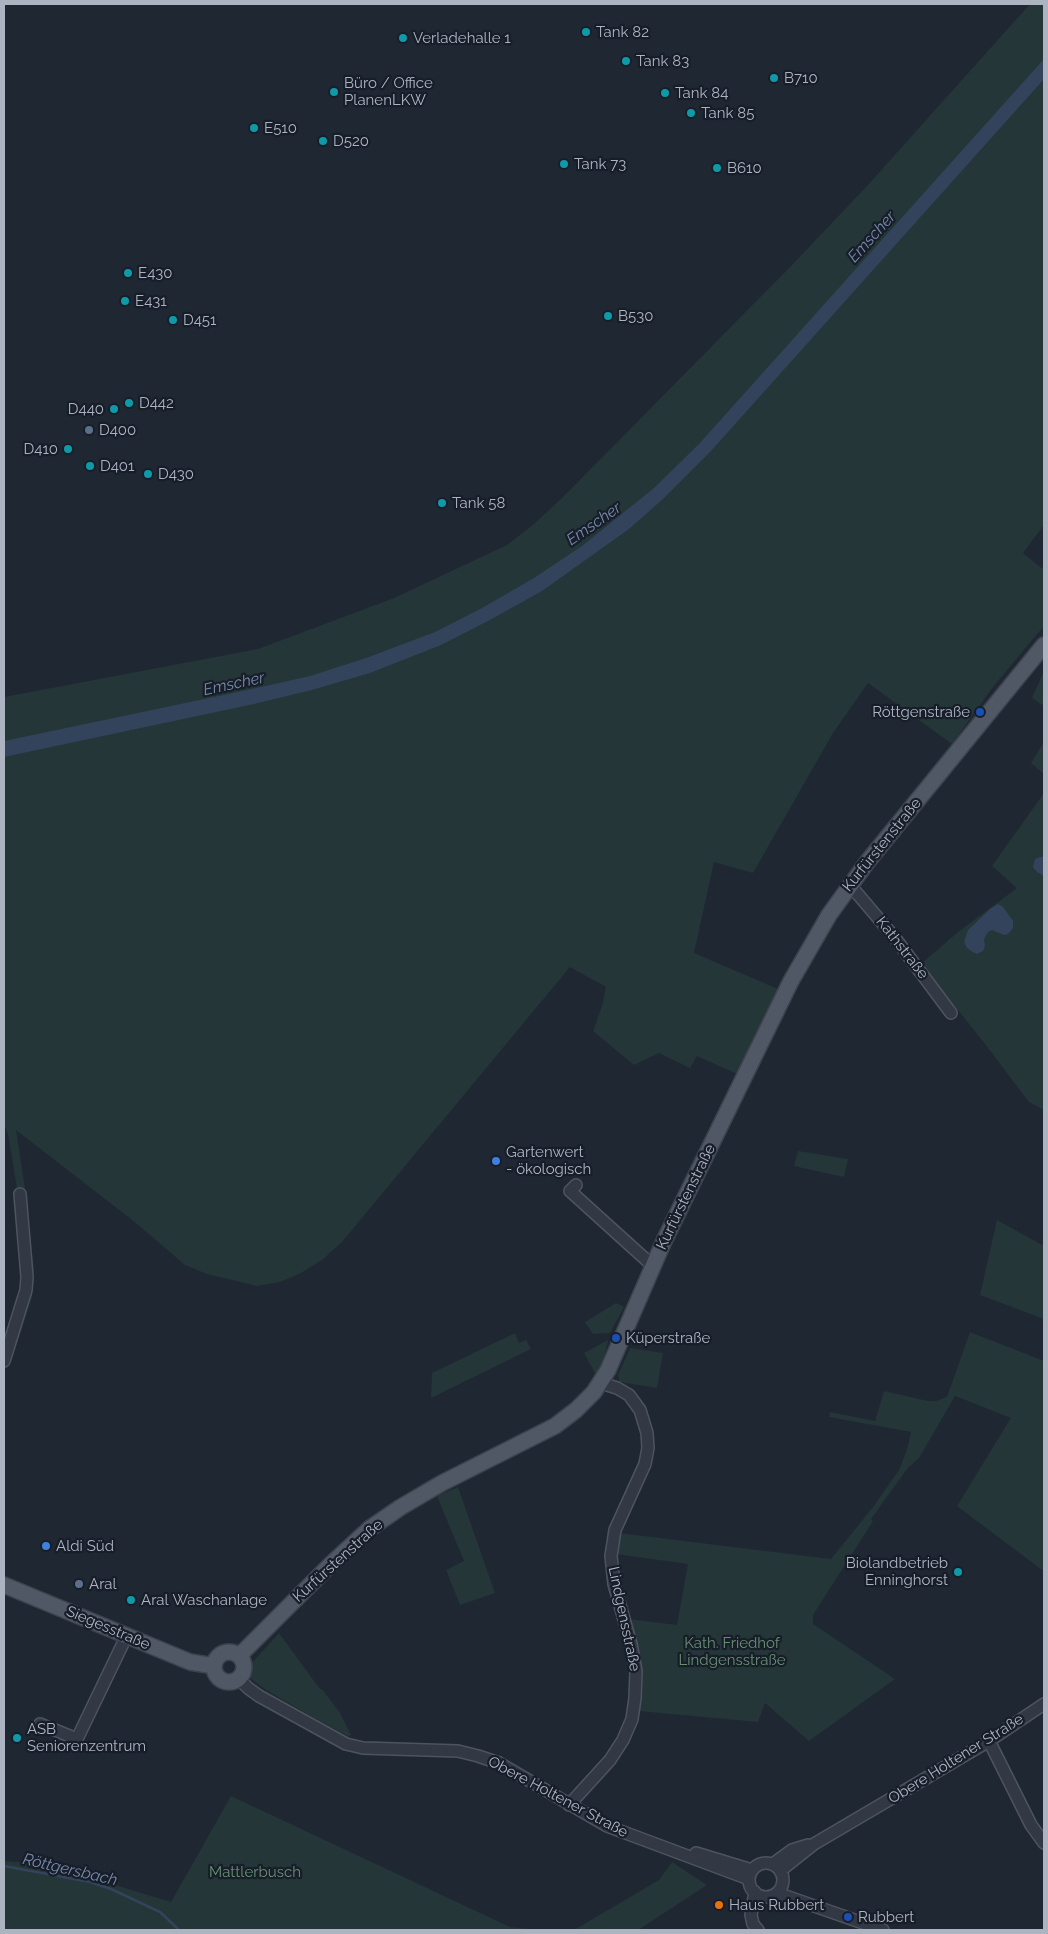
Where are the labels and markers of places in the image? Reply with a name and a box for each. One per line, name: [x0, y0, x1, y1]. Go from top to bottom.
place label: Tank 82: [596, 23, 649, 41]
marker: Tank 82: [580, 26, 592, 38]
place label: Verladehalle 1: [413, 29, 511, 47]
marker: Verladehalle 1: [397, 32, 409, 44]
place label: Tank 83: [636, 52, 689, 70]
marker: Tank 83: [620, 55, 632, 67]
place label: B710: [784, 69, 818, 87]
marker: B710: [768, 72, 780, 84]
place label: Büro / Office PlanenLKW: [344, 74, 433, 109]
place label: Tank 84: [675, 84, 728, 102]
marker: Büro / Office PlanenLKW: [328, 86, 340, 98]
marker: Tank 84: [659, 87, 671, 99]
place label: Tank 85: [701, 104, 754, 122]
marker: Tank 85: [685, 107, 697, 119]
place label: E510: [264, 119, 297, 137]
marker: E510: [248, 122, 260, 134]
place label: D520: [333, 132, 369, 150]
marker: D520: [317, 135, 329, 147]
place label: Tank 73: [574, 155, 626, 173]
marker: Tank 73: [558, 158, 570, 170]
place label: B610: [727, 159, 762, 177]
marker: B610: [711, 162, 723, 174]
place label: E430: [138, 264, 173, 282]
marker: E430: [122, 267, 134, 279]
place label: E431: [135, 292, 167, 310]
marker: E431: [119, 295, 131, 307]
place label: B530: [618, 307, 653, 325]
marker: B530: [602, 310, 614, 322]
place label: D451: [183, 311, 216, 329]
marker: D451: [167, 314, 179, 326]
place label: D442: [139, 394, 174, 412]
marker: D442: [123, 397, 135, 409]
place label: D440: [68, 400, 104, 418]
marker: D440: [108, 403, 120, 415]
place label: D400: [99, 421, 136, 439]
marker: D400: [83, 424, 95, 436]
place label: D410: [24, 440, 58, 458]
marker: D410: [62, 443, 74, 455]
place label: D401: [100, 457, 134, 475]
marker: D401: [84, 460, 96, 472]
place label: D430: [158, 465, 194, 483]
marker: D430: [142, 468, 154, 480]
place label: Tank 58: [452, 494, 505, 512]
marker: Tank 58: [436, 497, 448, 509]
place label: Röttgenstraße: [872, 703, 970, 721]
marker: Röttgenstraße: [974, 706, 986, 718]
place label: Gartenwert - ökologisch: [506, 1143, 591, 1178]
marker: Gartenwert - ökologisch: [490, 1155, 502, 1167]
place label: Küperstraße: [626, 1329, 710, 1347]
marker: Küperstraße: [610, 1332, 622, 1344]
place label: Aldi Süd: [56, 1537, 114, 1555]
marker: Aldi Süd: [40, 1540, 52, 1552]
place label: Biolandbetrieb Enninghorst: [846, 1554, 948, 1589]
marker: Biolandbetrieb Enninghorst: [952, 1566, 964, 1578]
place label: Aral: [89, 1575, 117, 1593]
marker: Aral: [73, 1578, 85, 1590]
place label: Aral Waschanlage: [141, 1591, 267, 1609]
marker: Aral Waschanlage: [125, 1594, 137, 1606]
place label: ASB Seniorenzentrum: [27, 1720, 146, 1755]
marker: ASB Seniorenzentrum: [11, 1732, 23, 1744]
place label: Haus Rubbert: [729, 1896, 824, 1914]
marker: Haus Rubbert: [713, 1899, 725, 1911]
place label: Rubbert: [858, 1908, 914, 1926]
marker: Rubbert: [842, 1911, 854, 1923]

